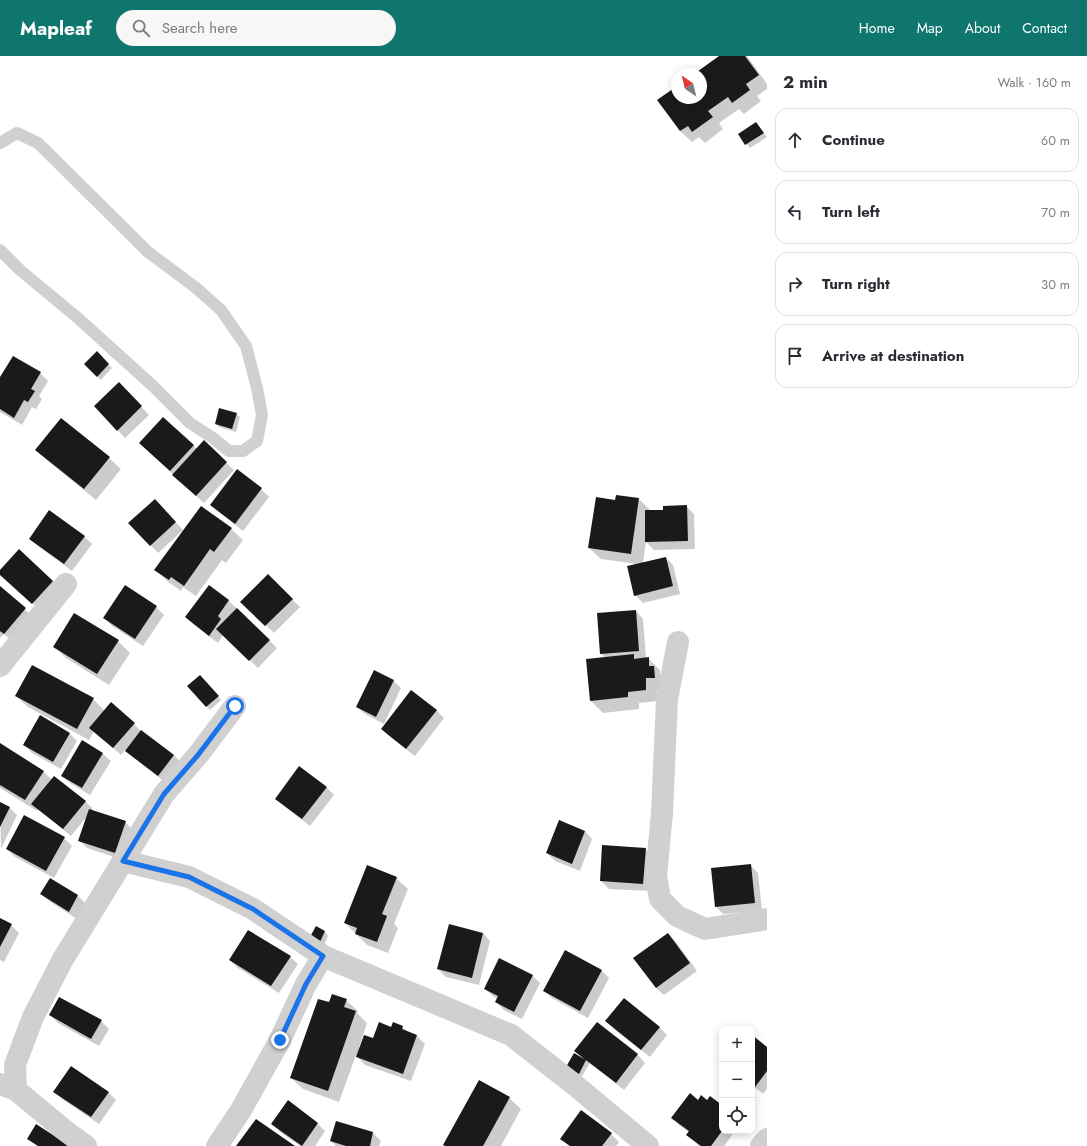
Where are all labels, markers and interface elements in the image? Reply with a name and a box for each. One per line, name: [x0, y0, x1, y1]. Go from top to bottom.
search box: [116, 10, 396, 46]
text: Mapleaf: [20, 15, 92, 42]
icon: search: [130, 17, 152, 39]
text: Search here: [162, 17, 238, 39]
text: Home: [859, 18, 895, 38]
text: Map: [917, 18, 943, 38]
text: About: [965, 18, 1000, 38]
text: Contact: [1022, 18, 1067, 38]
north arrow: [671, 68, 707, 104]
text: 2 min: [783, 70, 828, 94]
text: Walk · 160 m: [998, 73, 1071, 92]
icon: ahead: [784, 129, 806, 151]
text: Continue: [822, 129, 885, 151]
text: 60 m: [1041, 131, 1070, 150]
icon: left: [784, 201, 806, 223]
text: Turn left: [822, 201, 880, 223]
text: 70 m: [1041, 203, 1070, 222]
icon: right: [784, 273, 806, 295]
text: Turn right: [822, 273, 890, 295]
text: 30 m: [1041, 275, 1070, 294]
icon: arrive: [784, 345, 806, 367]
text: Arrive at destination: [822, 345, 964, 367]
route start: [226, 697, 244, 715]
map controls: [719, 1026, 755, 1134]
button: +: [719, 1026, 755, 1062]
route end: [271, 1031, 289, 1049]
button: −: [719, 1062, 755, 1098]
button: locate: [719, 1098, 755, 1134]

